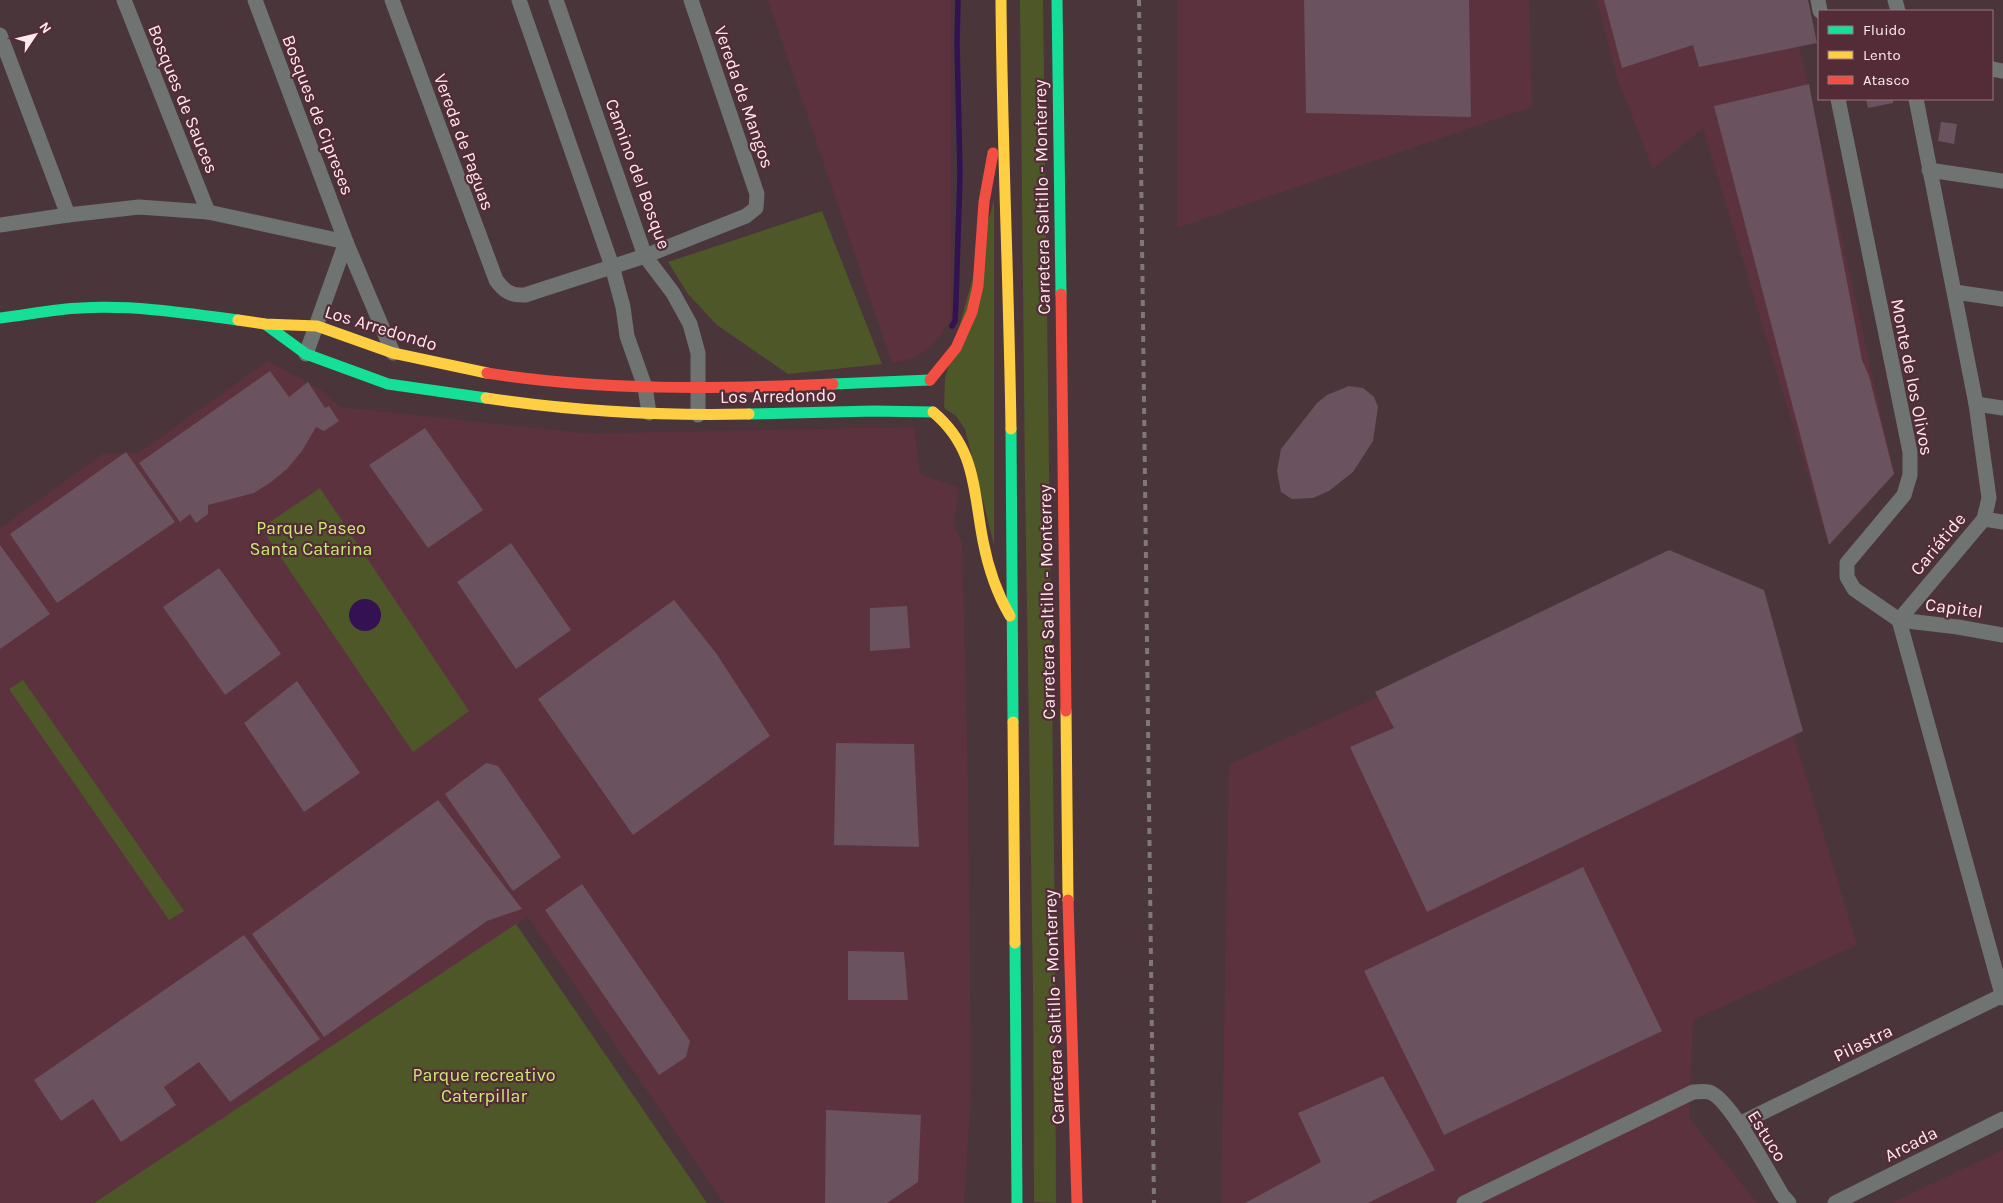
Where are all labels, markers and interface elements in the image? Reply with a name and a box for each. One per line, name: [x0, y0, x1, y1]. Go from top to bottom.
north arrow: [10, 10, 60, 60]
legend: [1818, 10, 1993, 100]
text: N: [35, 19, 55, 37]
street label: Bosques de Sauces: [143, 21, 223, 177]
text: Fluido: [1863, 21, 1906, 39]
street label: Vereda de Mangos: [709, 23, 779, 171]
street label: Bosques de Cipreses: [277, 32, 359, 198]
text: Lento: [1863, 46, 1901, 64]
street label: Vereda de Paguas: [429, 71, 499, 213]
text: Atasco: [1863, 71, 1909, 89]
street label: Carretera Saltillo - Monterrey: [1029, 79, 1055, 315]
street label: Camino del Bosque: [601, 96, 675, 252]
street label: Monte de los Olivos: [1886, 297, 1938, 457]
street label: Los Arredondo: [322, 300, 440, 356]
street label: Los Arredondo: [720, 384, 836, 408]
street label: Carretera Saltillo - Monterrey: [1034, 484, 1060, 720]
street label: Cariátide: [1906, 508, 1970, 580]
park label: Parque Paseo Santa Catarina: [250, 517, 372, 560]
street label: Capitel: [1924, 593, 1984, 623]
street label: Carretera Saltillo - Monterrey: [1039, 888, 1069, 1125]
street label: Pilastra: [1830, 1019, 1896, 1067]
park label: Parque recreativo Caterpillar: [412, 1064, 556, 1107]
street label: Estuco: [1743, 1106, 1791, 1166]
street label: Arcada: [1881, 1121, 1941, 1167]

